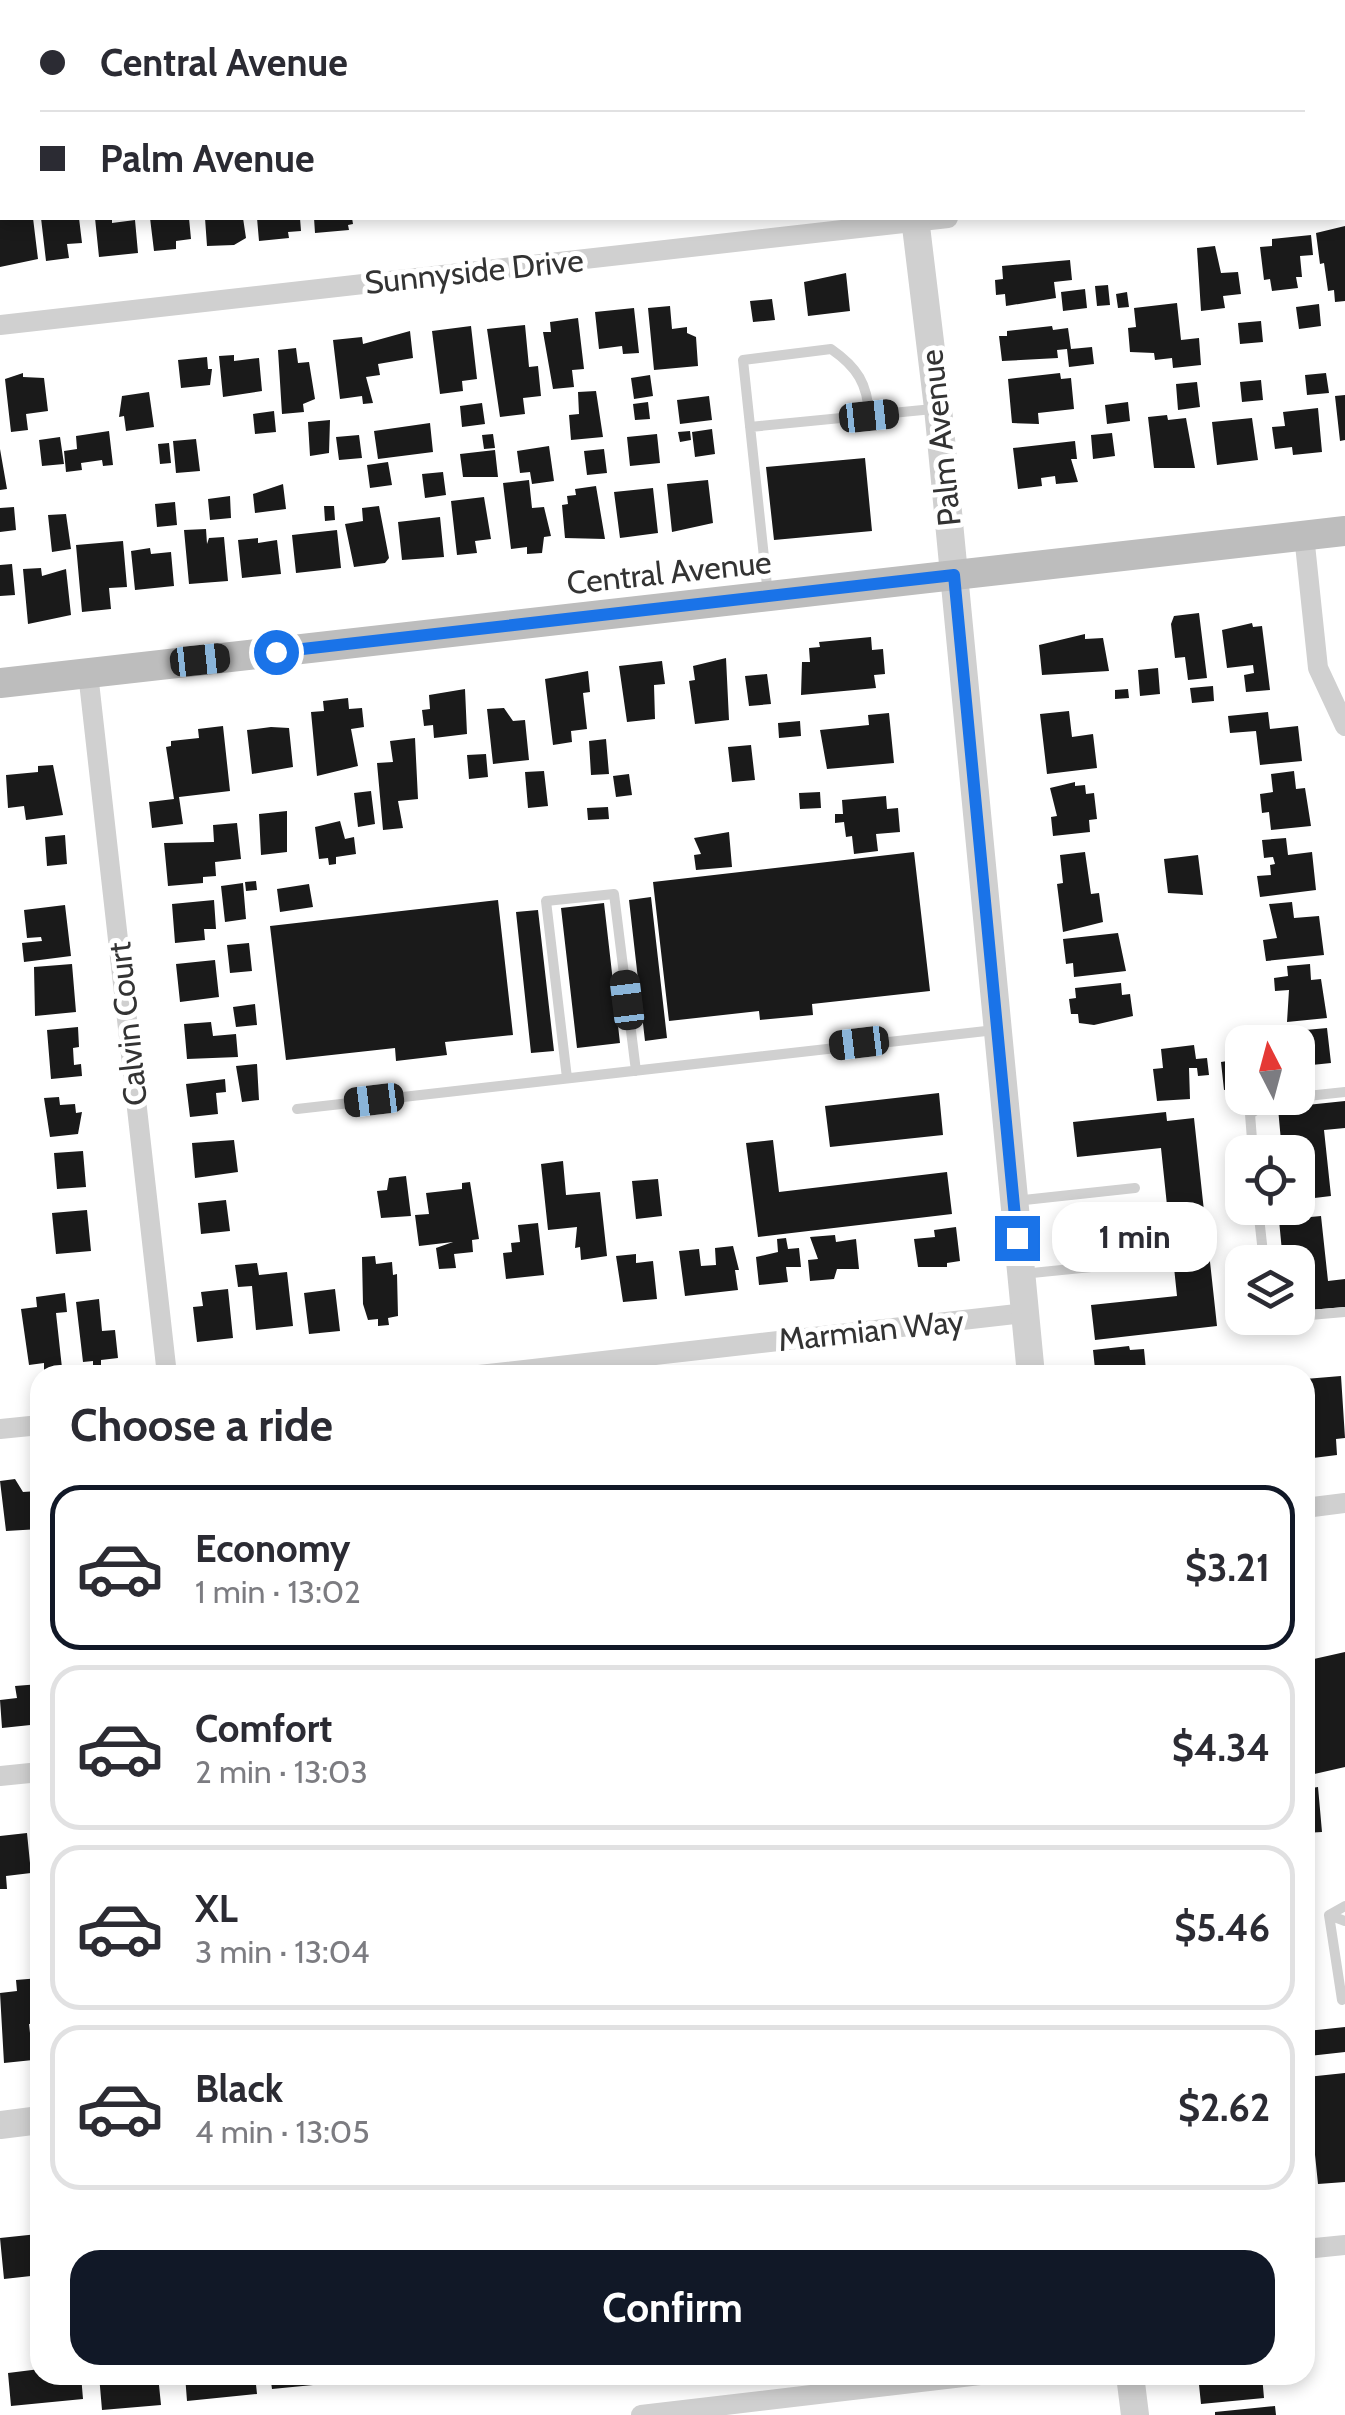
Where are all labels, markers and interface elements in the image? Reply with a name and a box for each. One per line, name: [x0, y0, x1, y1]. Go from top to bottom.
text: Central Avenue: [100, 39, 348, 86]
text: Palm Avenue: [100, 135, 315, 182]
street label: Sunnyside Drive: [363, 240, 585, 302]
street label: Palm Avenue: [911, 348, 969, 528]
car: [838, 398, 900, 434]
street label: Central Avenue: [565, 542, 773, 602]
route start: [254, 630, 299, 675]
car: [169, 642, 231, 678]
street label: Calvin Court: [99, 940, 155, 1108]
car: [608, 968, 646, 1032]
car: [827, 1024, 891, 1062]
north arrow: [1225, 1025, 1315, 1115]
map controls: [1225, 1025, 1315, 1335]
car: [342, 1081, 406, 1119]
button: locate: [1225, 1135, 1315, 1225]
callout: 1 min: [1052, 1203, 1217, 1273]
route end: [995, 1216, 1040, 1261]
text: 1 min: [1098, 1217, 1171, 1256]
button: layers: [1225, 1245, 1315, 1335]
street label: Marmian Way: [776, 1301, 966, 1359]
text: Choose a ride: [70, 1398, 333, 1452]
icon: car: [75, 1523, 165, 1613]
text: Economy: [195, 1525, 350, 1572]
text: $3.21: [1185, 1544, 1270, 1591]
text: 1 min · 13:02: [195, 1572, 361, 1611]
icon: car: [75, 1703, 165, 1793]
text: Comfort: [195, 1705, 332, 1752]
text: $4.34: [1172, 1724, 1270, 1771]
text: 2 min · 13:03: [195, 1752, 368, 1791]
icon: car: [75, 1883, 165, 1973]
text: XL: [195, 1885, 238, 1932]
text: $5.46: [1174, 1904, 1270, 1951]
text: 3 min · 13:04: [195, 1932, 370, 1971]
icon: car: [75, 2063, 165, 2153]
text: Black: [195, 2065, 283, 2112]
text: $2.62: [1178, 2084, 1270, 2131]
text: 4 min · 13:05: [195, 2112, 370, 2151]
button: Confirm: [70, 2250, 1275, 2365]

